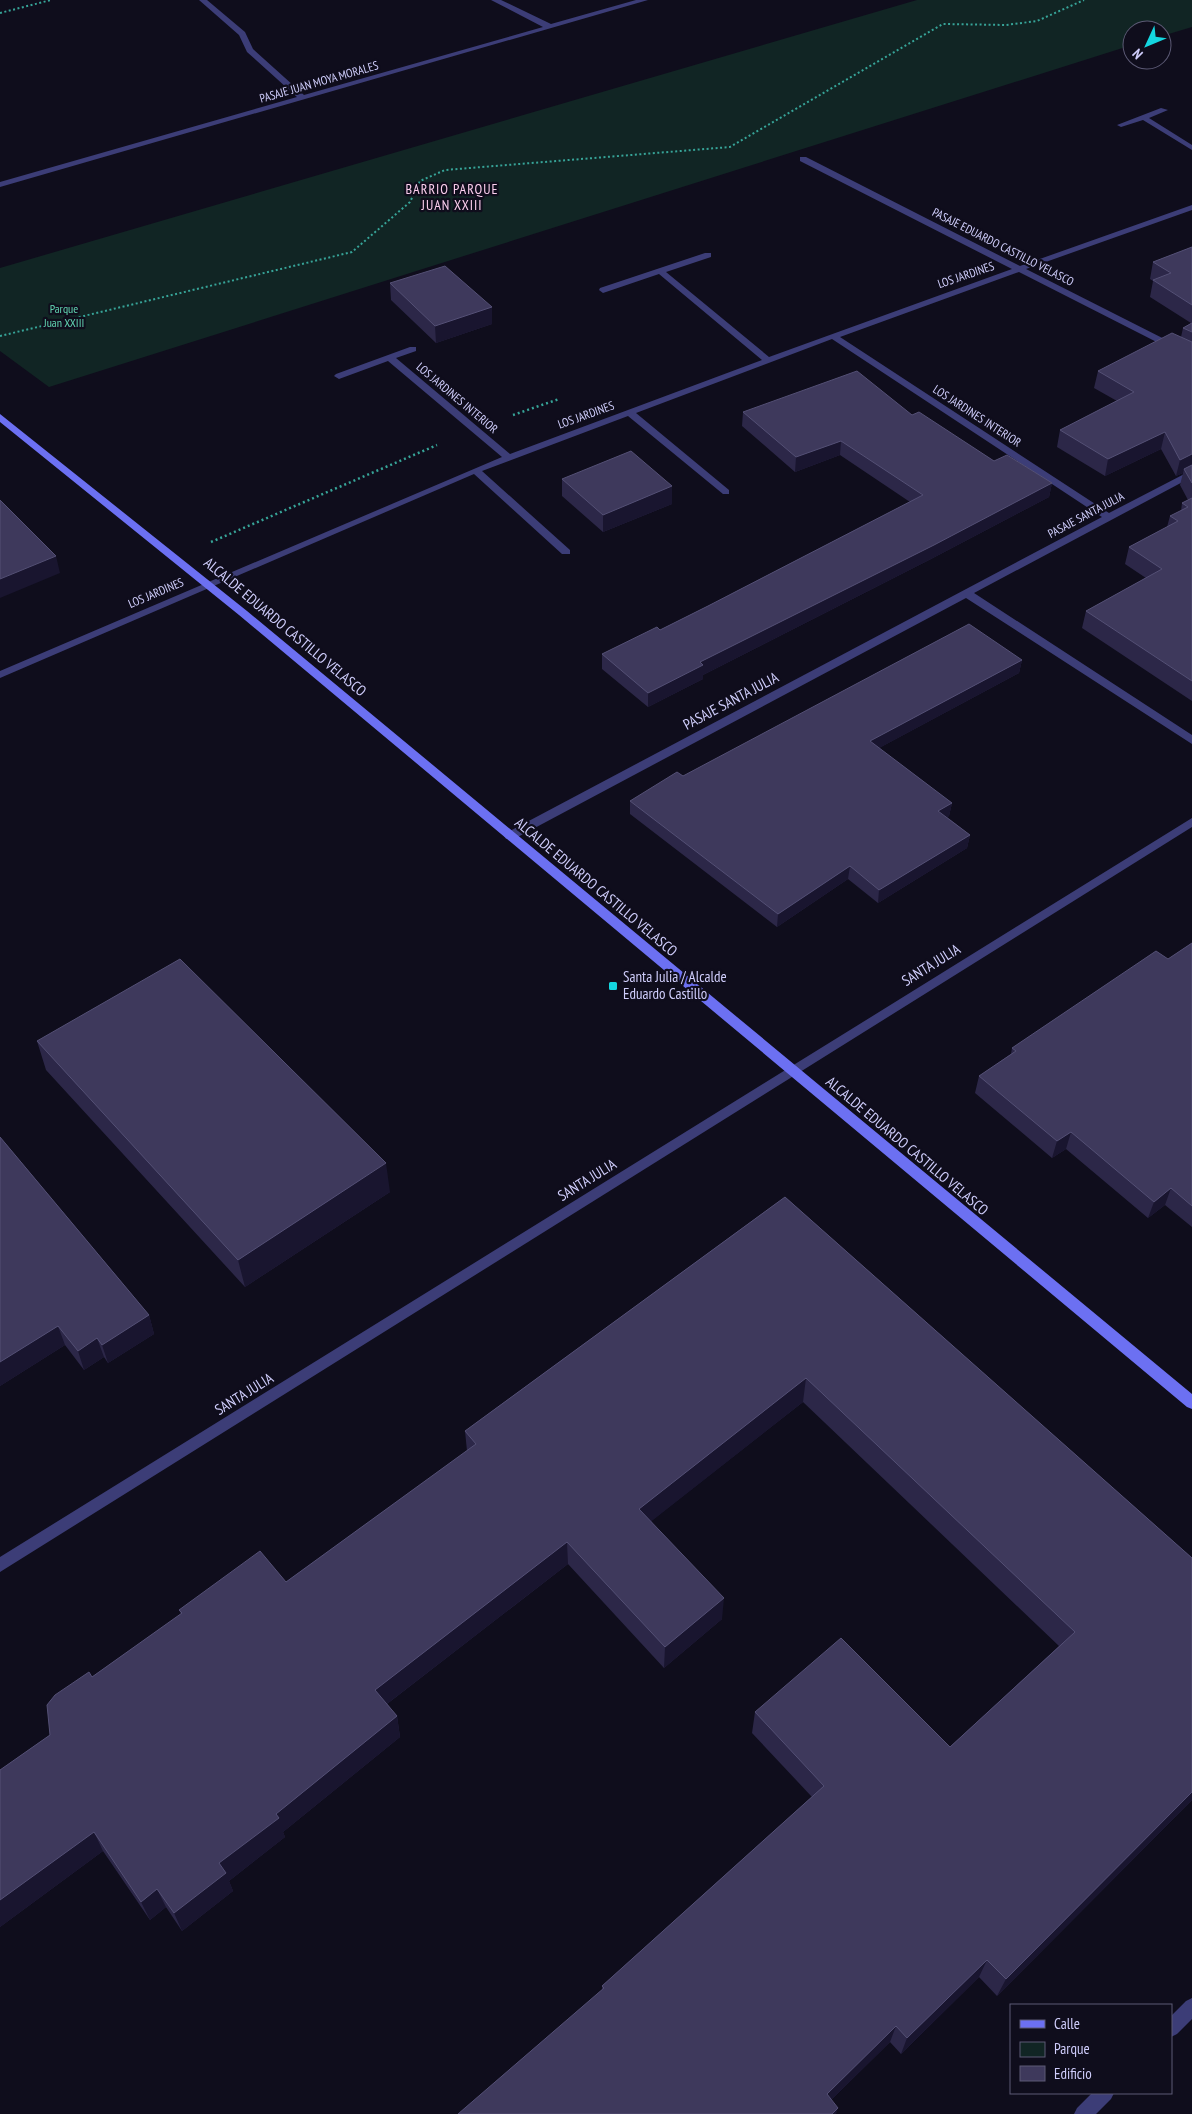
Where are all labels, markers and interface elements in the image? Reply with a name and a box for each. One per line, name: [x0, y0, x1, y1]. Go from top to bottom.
north arrow: [1122, 20, 1172, 70]
text: N: [1129, 45, 1147, 63]
street label: PASAJE JUAN MOYA MORALES: [258, 57, 380, 106]
district label: BARRIO PARQUE JUAN XXIII: [405, 180, 499, 214]
street label: PASAJE EDUARDO CASTILLO VELASCO: [930, 204, 1077, 289]
street label: LOS JARDINES: [936, 258, 996, 291]
park label: Parque Juan XXIII: [43, 301, 84, 330]
street label: LOS JARDINES INTERIOR: [413, 359, 501, 436]
street label: LOS JARDINES INTERIOR: [930, 382, 1024, 450]
street label: LOS JARDINES: [556, 397, 616, 432]
street label: PASAJE SANTA JULIA: [1045, 488, 1127, 541]
street label: ALCALDE EDUARDO CASTILLO VELASCO: [200, 553, 370, 700]
street label: LOS JARDINES: [126, 574, 186, 611]
street label: PASAJE SANTA JULIA: [680, 667, 783, 734]
street label: ALCALDE EDUARDO CASTILLO VELASCO: [511, 813, 681, 960]
street label: SANTA JULIA: [898, 939, 964, 990]
place label: Santa Julia / Alcalde Eduardo Castillo: [623, 967, 727, 1003]
marker: Santa Julia / Alcalde Eduardo Castillo: [607, 980, 619, 992]
street label: ALCALDE EDUARDO CASTILLO VELASCO: [822, 1072, 992, 1219]
street label: SANTA JULIA: [554, 1154, 620, 1205]
street label: SANTA JULIA: [211, 1368, 277, 1419]
legend: [1010, 2004, 1172, 2094]
text: Calle: [1054, 2014, 1080, 2033]
text: Parque: [1054, 2039, 1090, 2058]
text: Edificio: [1054, 2064, 1092, 2083]

